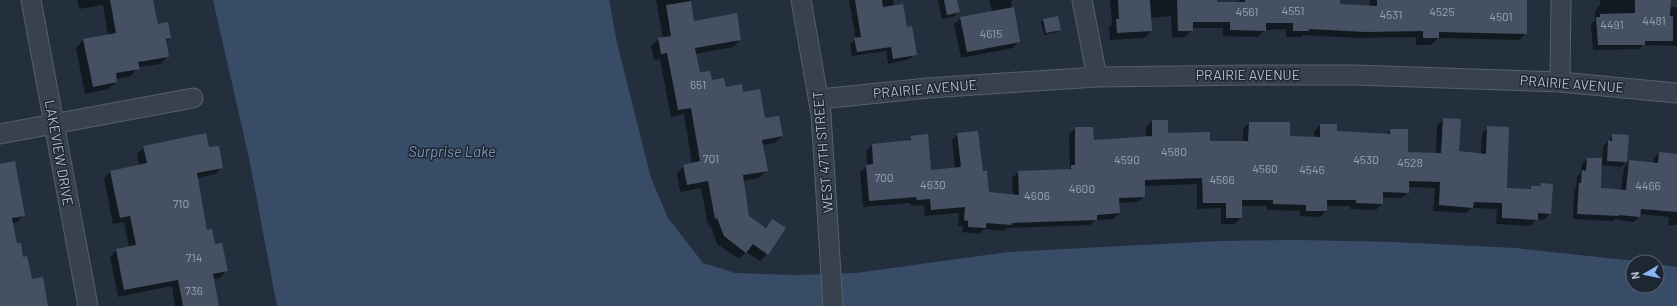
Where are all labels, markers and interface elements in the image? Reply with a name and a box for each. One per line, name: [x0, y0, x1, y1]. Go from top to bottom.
house number: 4551: [1282, 3, 1304, 17]
house number: 4561: [1236, 4, 1258, 18]
house number: 4525: [1429, 4, 1455, 18]
house number: 4531: [1379, 7, 1403, 21]
house number: 4501: [1489, 9, 1513, 23]
house number: 4481: [1642, 13, 1666, 27]
house number: 4491: [1600, 17, 1624, 31]
house number: 4615: [980, 26, 1002, 40]
street label: PRAIRIE AVENUE: [1196, 66, 1300, 83]
street label: PRAIRIE AVENUE: [1519, 71, 1625, 96]
street label: PRAIRIE AVENUE: [872, 75, 978, 102]
house number: 651: [690, 77, 706, 91]
street label: WEST 47TH STREET: [809, 90, 836, 214]
street label: LAKEVIEW DRIVE: [42, 99, 77, 207]
water label: Surprise Lake: [408, 142, 496, 160]
house number: 4580: [1161, 144, 1187, 158]
house number: 701: [703, 151, 719, 165]
house number: 4590: [1114, 152, 1140, 166]
house number: 4530: [1353, 152, 1379, 166]
house number: 4528: [1397, 155, 1423, 169]
house number: 4560: [1252, 161, 1278, 175]
house number: 4546: [1299, 162, 1325, 176]
house number: 700: [874, 170, 894, 184]
house number: 4566: [1209, 172, 1235, 186]
house number: 4630: [920, 177, 946, 191]
house number: 4466: [1635, 178, 1661, 192]
house number: 4600: [1069, 181, 1095, 195]
house number: 4606: [1024, 188, 1050, 202]
house number: 710: [173, 196, 189, 210]
house number: 714: [186, 250, 202, 264]
north arrow: [1625, 254, 1665, 294]
text: N: [1628, 271, 1642, 280]
house number: 736: [185, 283, 203, 297]

